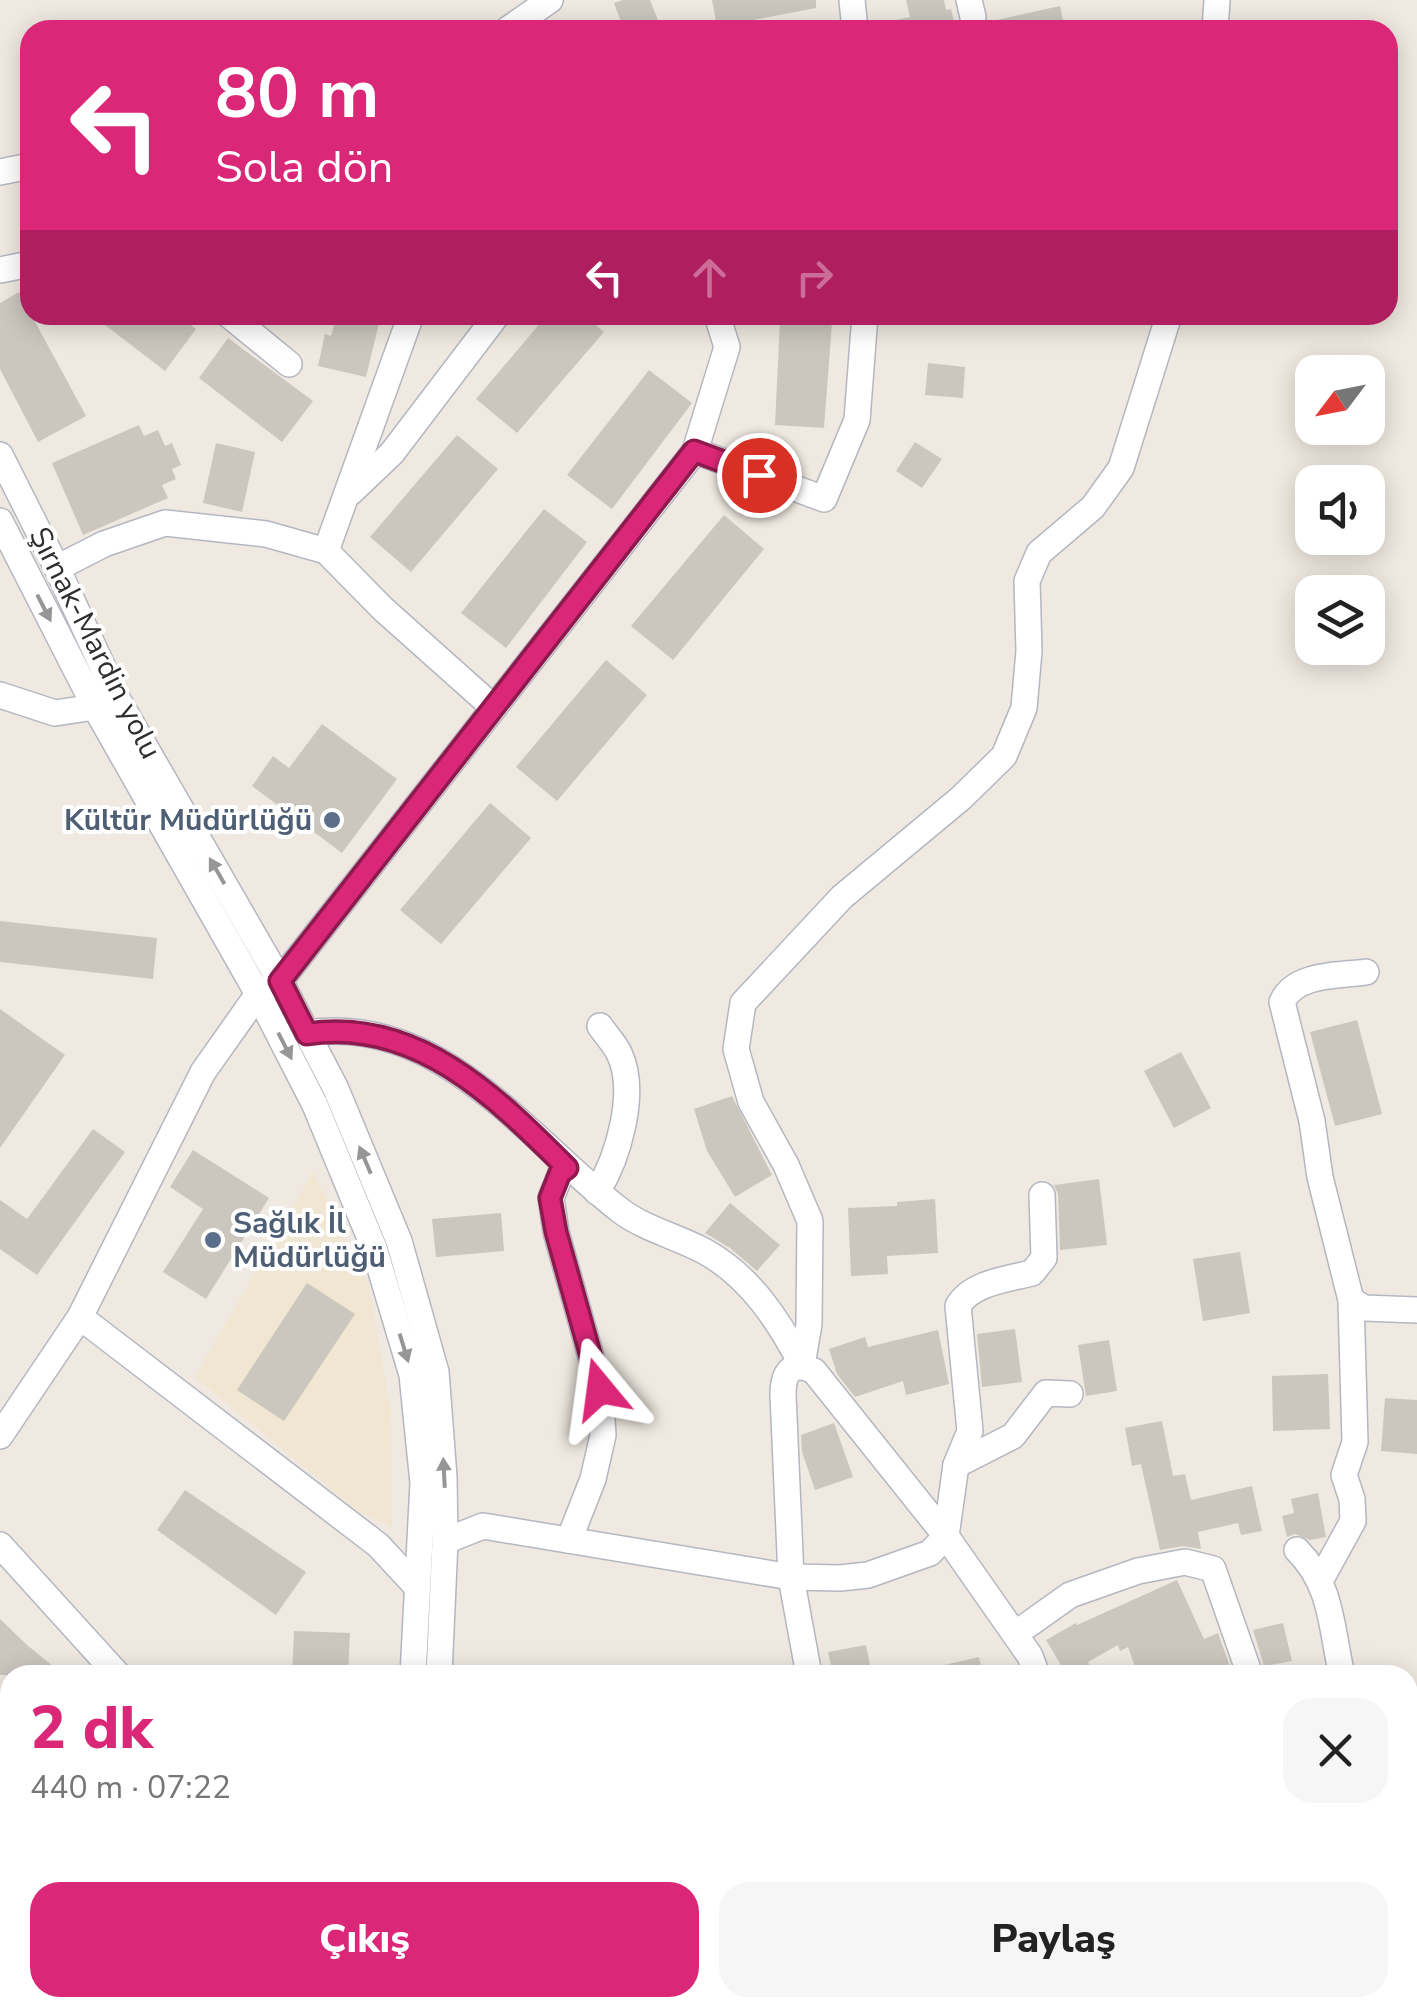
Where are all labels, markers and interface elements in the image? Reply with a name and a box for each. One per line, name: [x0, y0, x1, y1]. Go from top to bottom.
text: 80 m: [215, 46, 379, 142]
icon: left: [50, 60, 180, 190]
text: Sola dön: [215, 137, 393, 198]
icon: left: [577, 250, 632, 305]
icon: ahead: [682, 250, 737, 305]
icon: right: [787, 250, 842, 305]
north arrow: [1295, 355, 1385, 445]
map controls: [1295, 355, 1385, 665]
pin: [717, 433, 802, 518]
icon: arrive: [732, 448, 787, 503]
button: sound: [1295, 465, 1385, 555]
street label: Şırnak-Mardin yolu: [19, 520, 171, 766]
button: layers: [1295, 575, 1385, 665]
one-way arrow: [36, 593, 53, 622]
place label: Kültür Müdürlüğü: [64, 800, 312, 841]
marker: Kültür Müdürlüğü: [321, 809, 343, 831]
one-way arrow: [209, 857, 226, 885]
one-way arrow: [276, 1032, 293, 1061]
one-way arrow: [357, 1145, 373, 1175]
place label: Sağlık İl Müdürlüğü: [233, 1203, 386, 1278]
marker: Sağlık İl Müdürlüğü: [202, 1229, 224, 1251]
one-way arrow: [397, 1333, 412, 1364]
position arrow: [548, 1337, 652, 1441]
one-way arrow: [436, 1456, 452, 1488]
text: 2 dk: [30, 1687, 153, 1769]
button: close: [1283, 1698, 1388, 1803]
text: 440 m · 07:22: [30, 1766, 231, 1809]
button: Çıkış: [30, 1882, 699, 1997]
button: Paylaş: [719, 1882, 1388, 1997]

